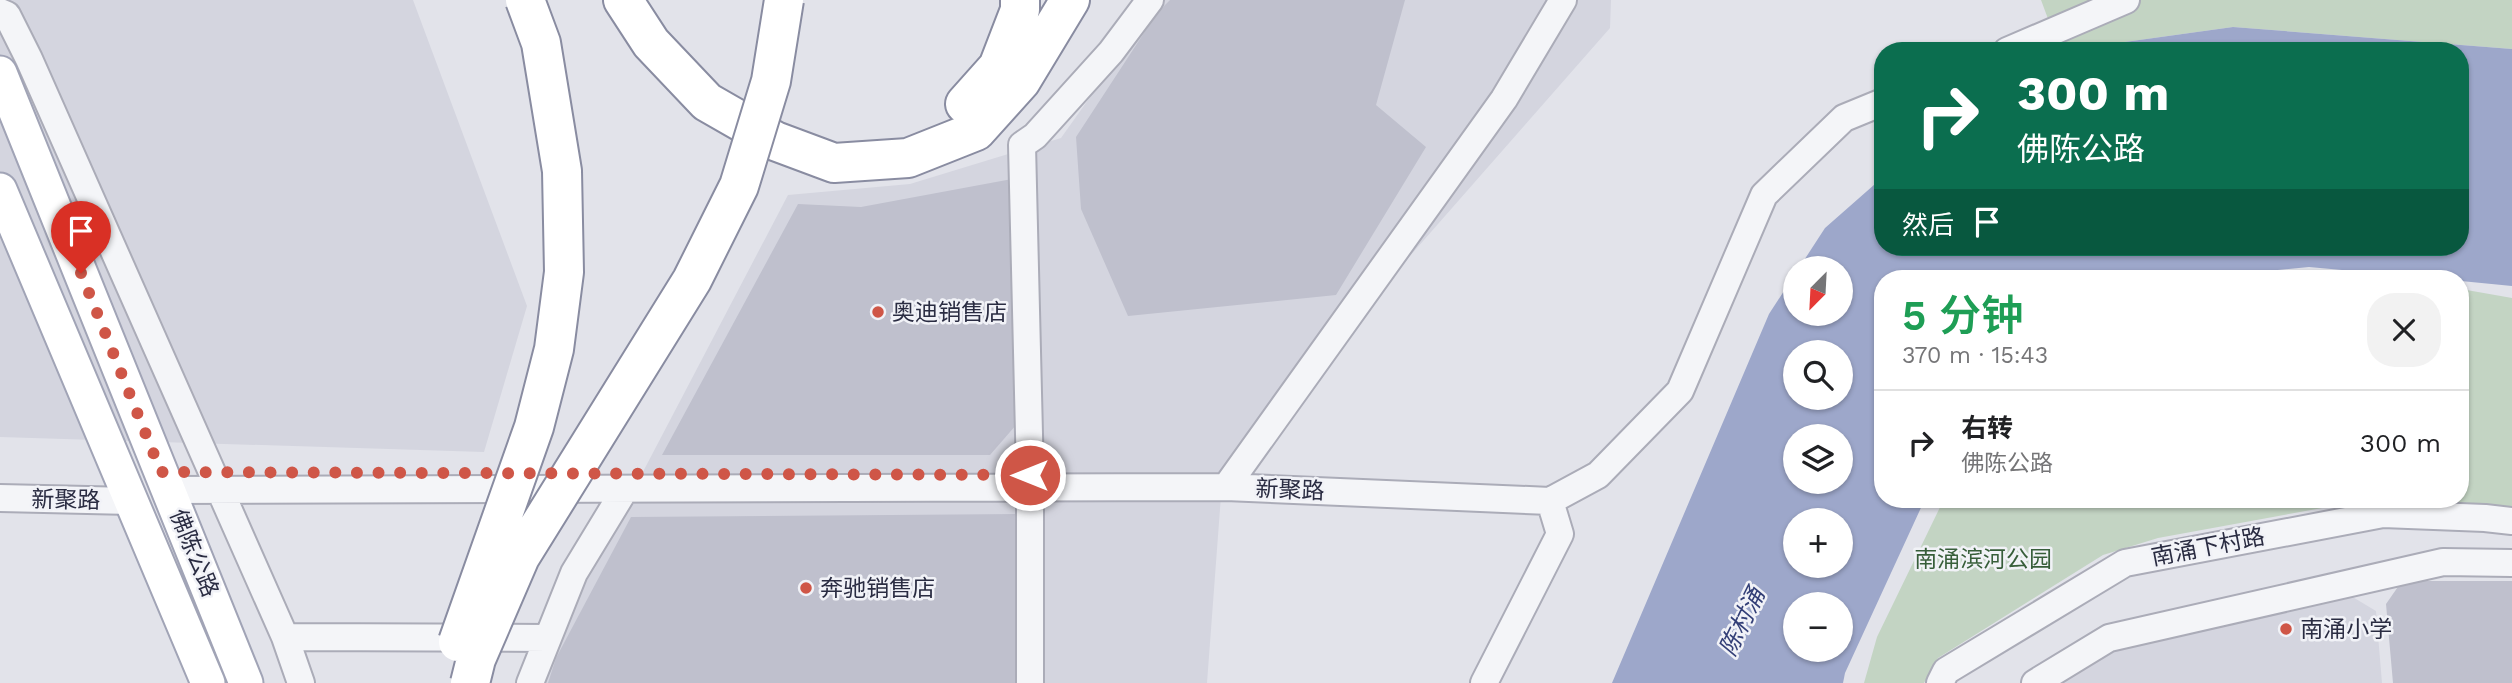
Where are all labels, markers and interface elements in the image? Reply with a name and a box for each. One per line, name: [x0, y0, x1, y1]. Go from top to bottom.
text: 300 m: [2017, 64, 2169, 122]
icon: right: [1902, 70, 1993, 161]
text: 佛陈公路: [2017, 130, 2145, 168]
pin: [51, 201, 111, 273]
icon: arrive: [1968, 203, 2006, 241]
text: 然后: [1902, 210, 1954, 240]
icon: arrive: [62, 212, 100, 250]
north arrow: [1783, 256, 1853, 326]
map controls: [1783, 256, 1853, 662]
text: 5 分钟: [1902, 291, 2023, 340]
button: close: [2367, 293, 2441, 367]
place label: 奥迪销售店: [892, 299, 1007, 326]
marker: 奥迪销售店: [870, 304, 886, 320]
button: search: [1783, 340, 1853, 410]
text: 370 m · 15:43: [1902, 342, 2048, 369]
text: 右转: [1961, 413, 2013, 443]
button: layers: [1783, 424, 1853, 494]
icon: right: [1902, 424, 1940, 462]
text: 300 m: [2360, 428, 2441, 458]
position arrow: [993, 438, 1067, 512]
text: 佛陈公路: [1961, 450, 2053, 477]
street label: 新聚路: [1255, 475, 1325, 505]
street label: 新聚路: [31, 486, 101, 514]
street label: 佛陈公路: [164, 505, 224, 601]
button: +: [1783, 508, 1853, 578]
street label: 南涌下村路: [2149, 523, 2267, 571]
park label: 南涌滨河公园: [1914, 546, 2052, 573]
place label: 奔驰销售店: [820, 575, 935, 602]
marker: 奔驰销售店: [798, 580, 814, 596]
water label: 陈村涌: [1714, 581, 1772, 660]
button: −: [1783, 592, 1853, 662]
place label: 南涌小学: [2300, 616, 2392, 643]
marker: 南涌小学: [2278, 621, 2294, 637]

